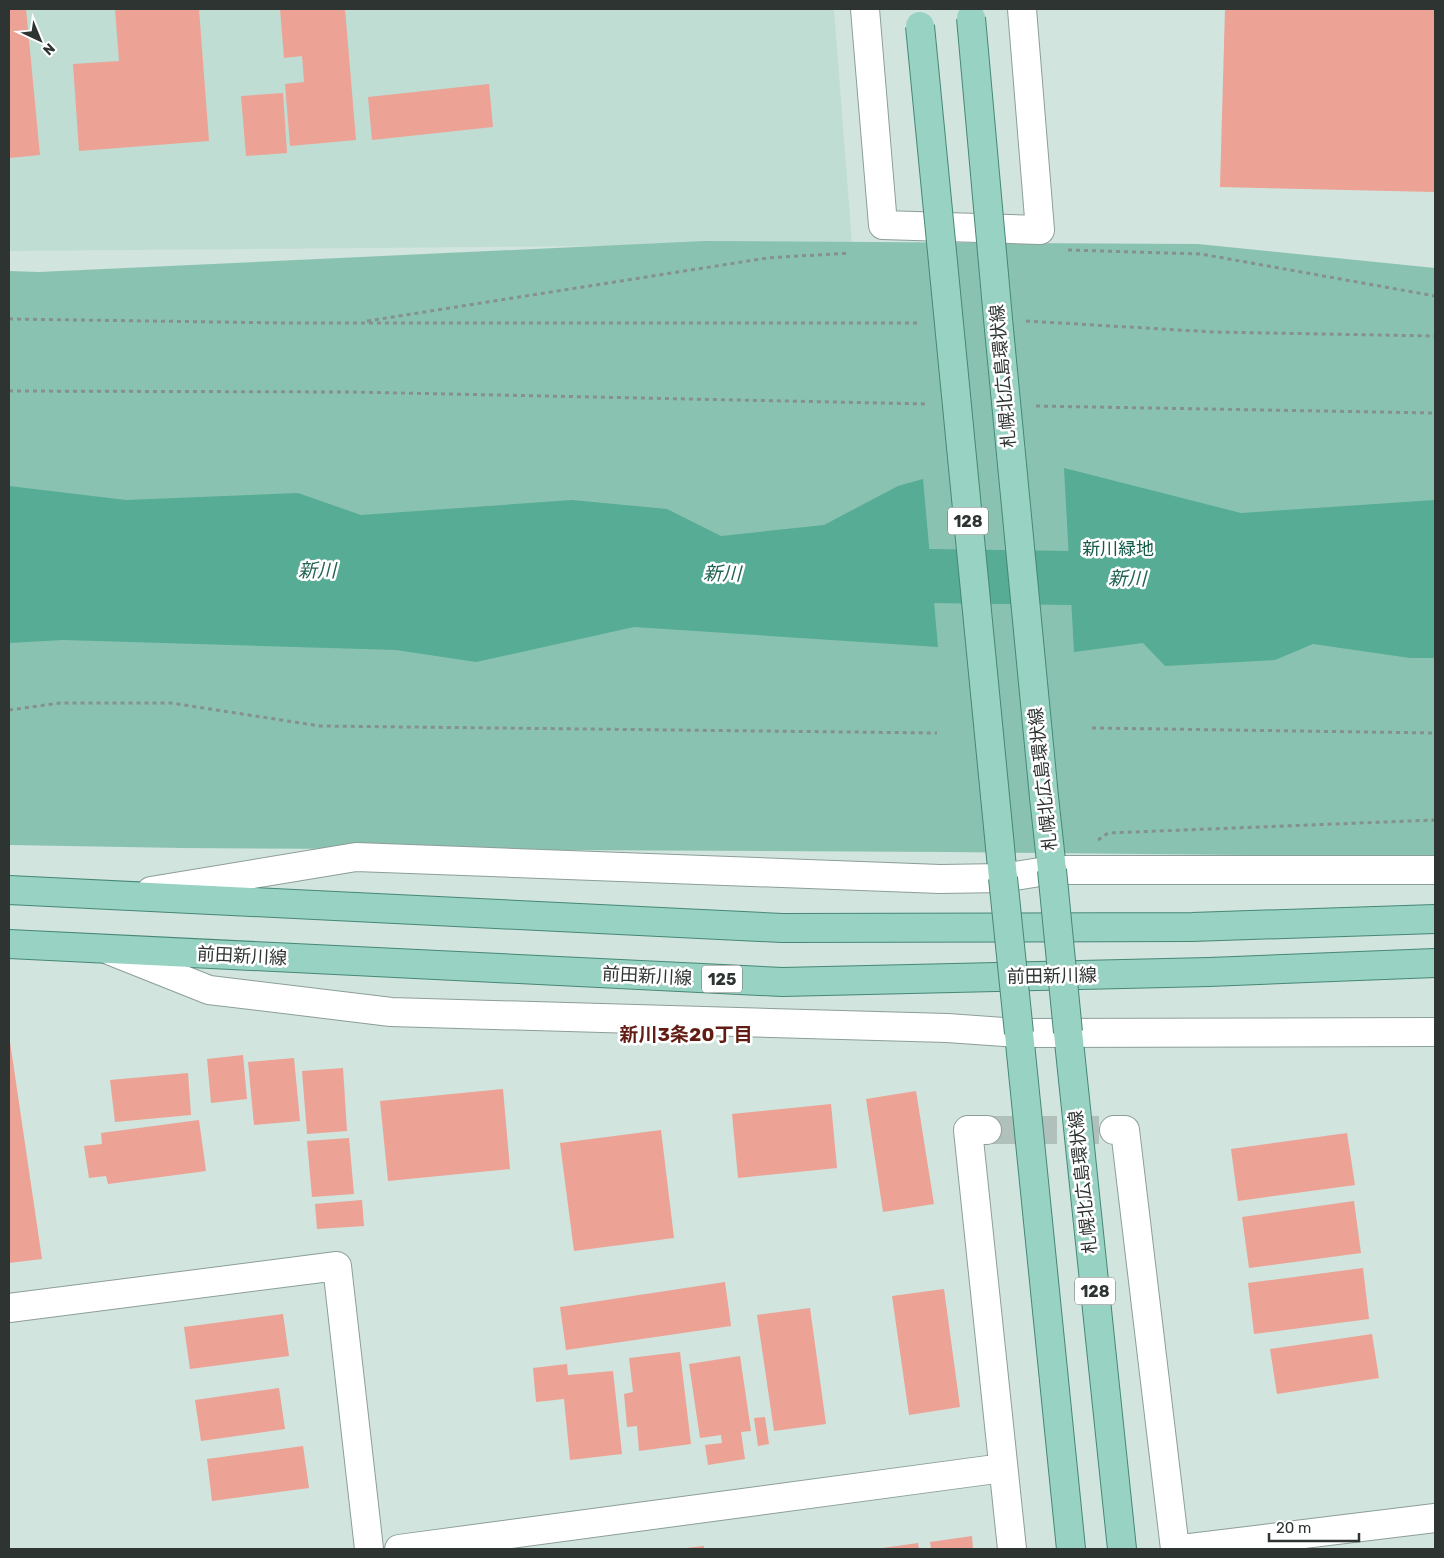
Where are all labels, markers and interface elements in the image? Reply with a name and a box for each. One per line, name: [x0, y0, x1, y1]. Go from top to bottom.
north arrow: [15, 15, 65, 65]
text: N: [39, 39, 58, 59]
street label: 札幌北広島環状線: [986, 303, 1020, 449]
road number: 128: [948, 508, 988, 534]
park label: 新川緑地: [1082, 538, 1154, 560]
water label: 新川: [298, 559, 338, 582]
water label: 新川: [703, 562, 743, 585]
water label: 新川: [1108, 567, 1148, 590]
street label: 札幌北広島環状線: [1025, 706, 1061, 852]
street label: 前田新川線: [196, 943, 288, 969]
street label: 前田新川線: [601, 963, 693, 989]
street label: 前田新川線: [1007, 964, 1097, 988]
road number: 125: [702, 966, 742, 992]
district label: 新川3条20丁目: [620, 1023, 752, 1046]
street label: 札幌北広島環状線: [1065, 1109, 1101, 1255]
road number: 128: [1075, 1278, 1115, 1304]
scale bar: [1269, 1510, 1359, 1542]
text: 20 m: [1276, 1519, 1311, 1537]

